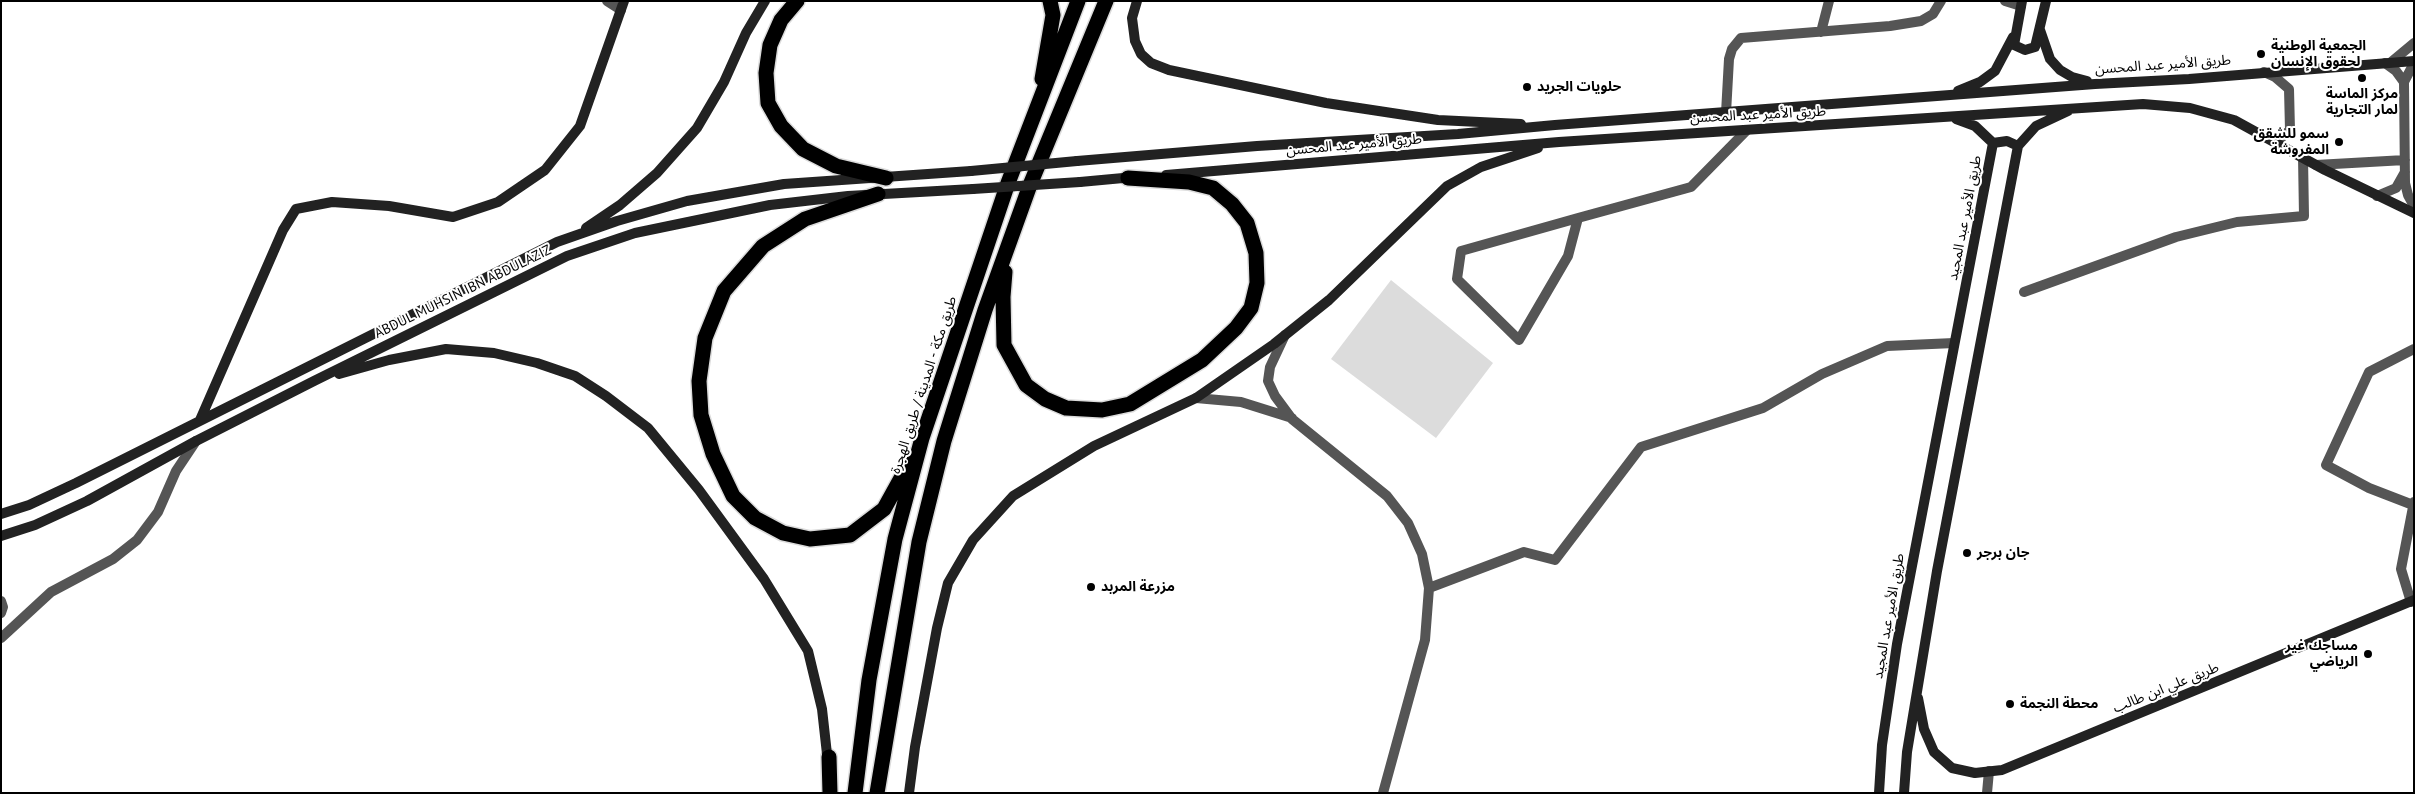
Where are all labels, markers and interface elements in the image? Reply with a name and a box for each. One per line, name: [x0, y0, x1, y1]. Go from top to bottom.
place label: الجمعية الوطنية لحقوق الإنسان: [2271, 38, 2366, 70]
marker: الجمعية الوطنية لحقوق الإنسان: [2255, 48, 2267, 60]
street label: طريق الأمير عبد المحسن: [2094, 52, 2232, 78]
marker: مركز الماسة لمار التجارية: [2356, 72, 2368, 84]
place label: حلويات الجريد: [1537, 79, 1621, 95]
marker: حلويات الجريد: [1521, 81, 1533, 93]
place label: مركز الماسة لمار التجارية: [2326, 86, 2398, 118]
street label: طريق الأمير عبد المحسن: [1690, 103, 1826, 127]
place label: سمو للشقق المفروشة: [2253, 126, 2329, 158]
street label: طريق الأمير عبد المحسن: [1285, 131, 1423, 159]
marker: سمو للشقق المفروشة: [2333, 136, 2345, 148]
street label: طريق الأمير عبد المجيد: [1945, 154, 1985, 282]
street label: ABDUL MUHSIN IBN ABDULAZIZ: [372, 242, 554, 342]
street label: طريق مكة - المدينة / طريق الهجرة: [887, 294, 961, 476]
place label: جان برجر: [1977, 545, 2029, 561]
marker: جان برجر: [1961, 547, 1973, 559]
street label: طريق الأمير عبد المجيد: [1870, 552, 1908, 680]
place label: مزرعة المربد: [1101, 579, 1175, 595]
marker: مزرعة المربد: [1085, 581, 1097, 593]
place label: مساجك غير الرياضي: [2285, 638, 2358, 670]
marker: مساجك غير الرياضي: [2362, 648, 2374, 660]
street label: طريق علي ابن طالب: [2111, 659, 2221, 717]
place label: محطة النجمة: [2020, 696, 2098, 712]
marker: محطة النجمة: [2004, 698, 2016, 710]

